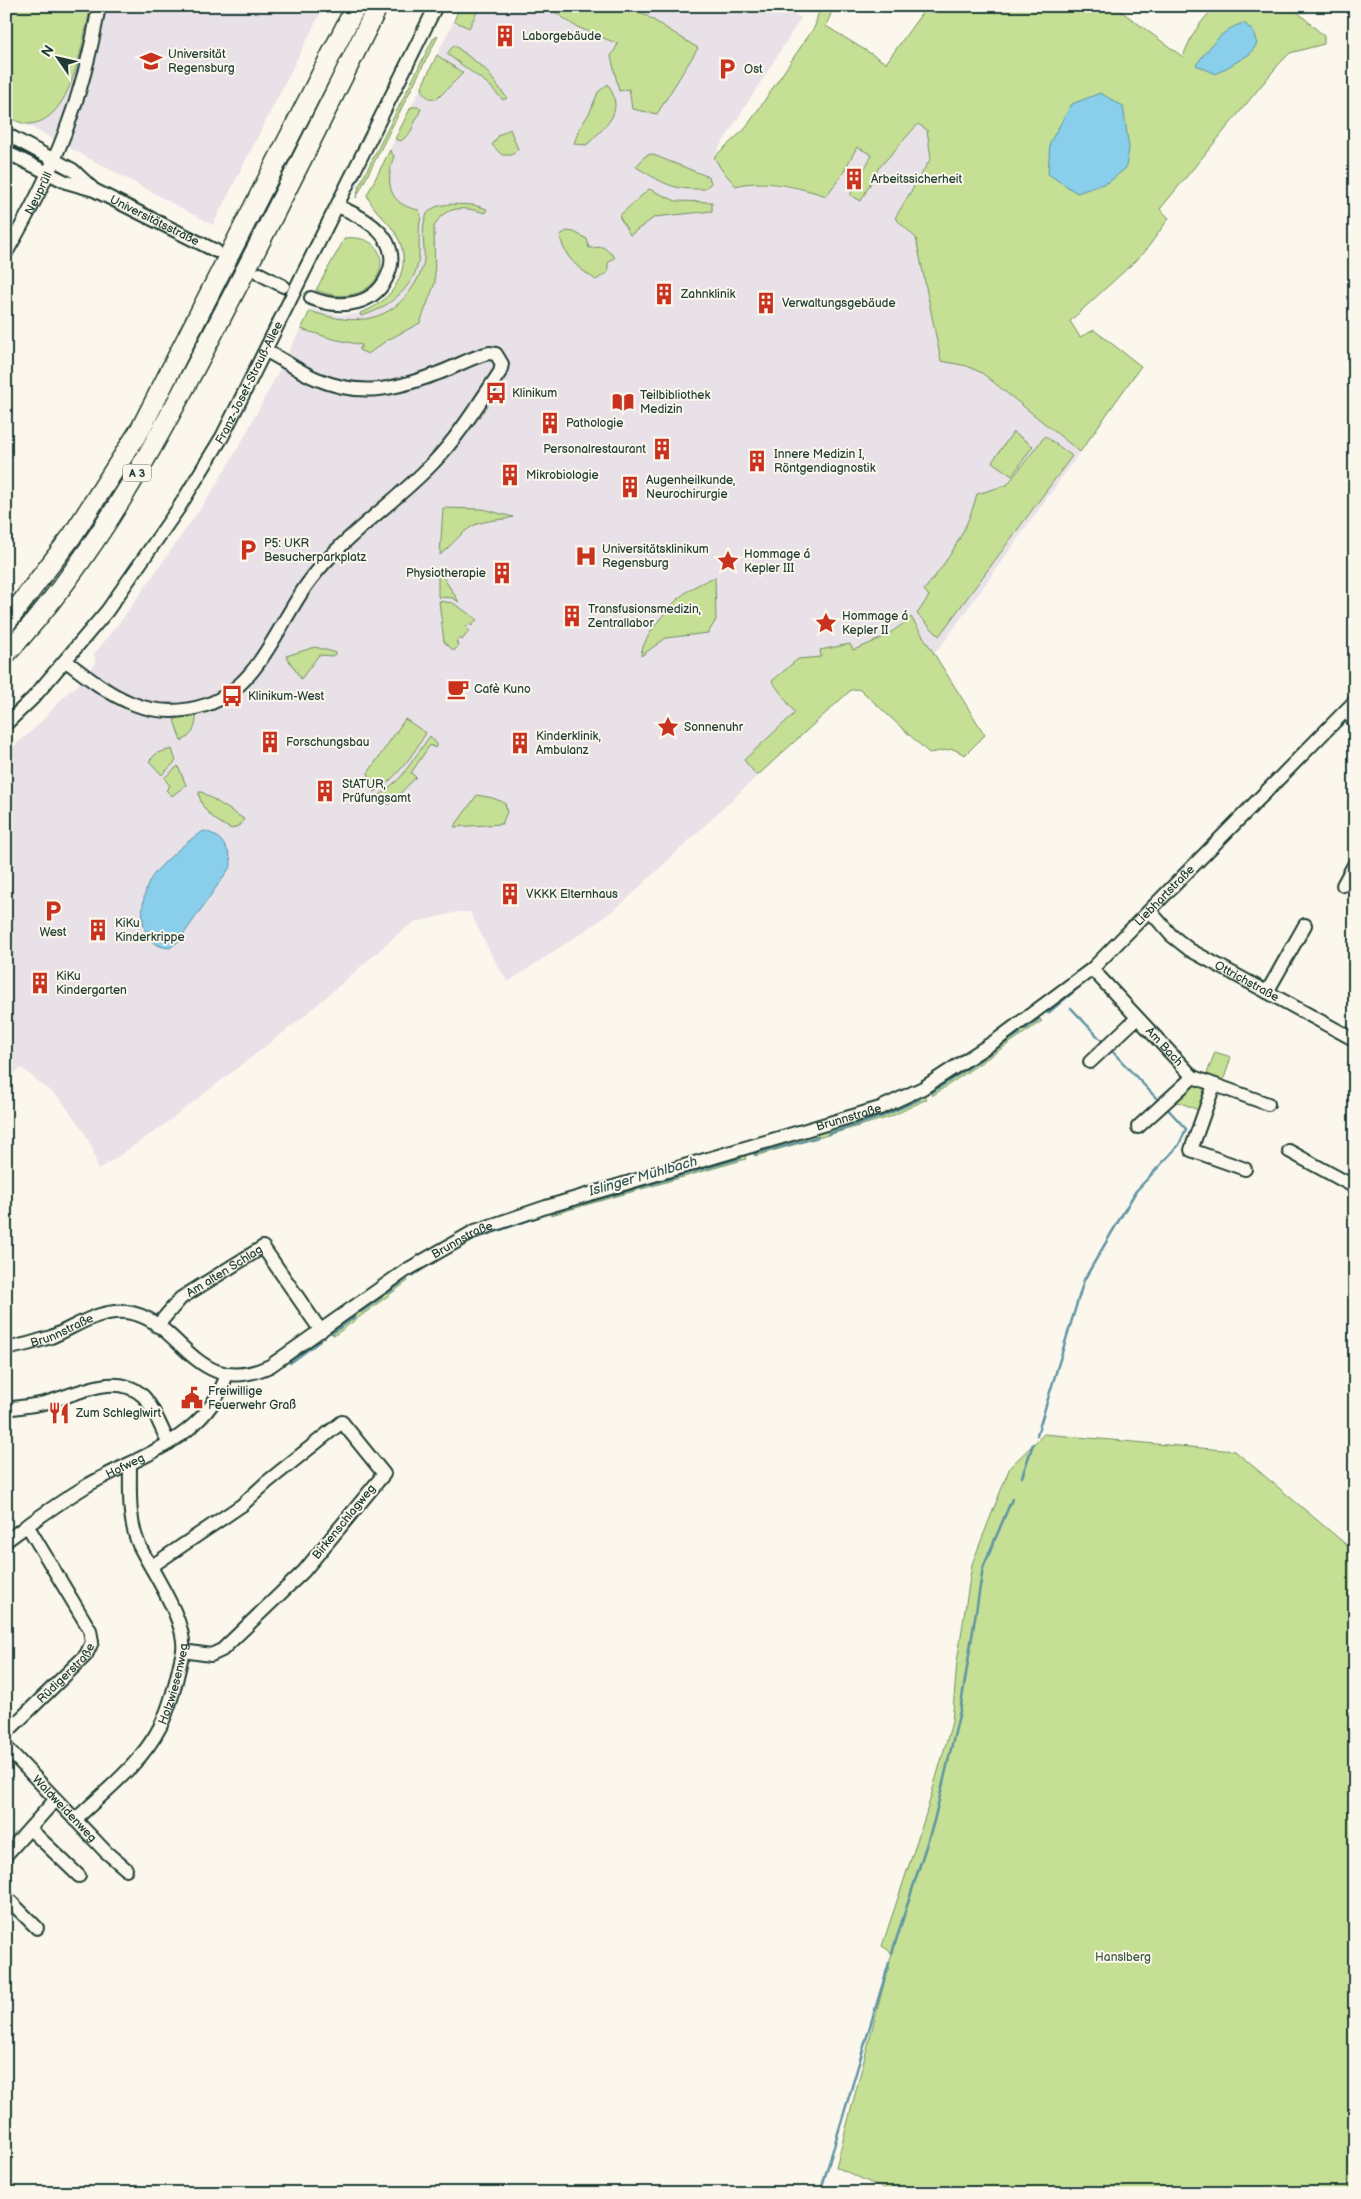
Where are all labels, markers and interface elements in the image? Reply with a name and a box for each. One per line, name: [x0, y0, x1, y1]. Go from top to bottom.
building icon: Laborgebäude: [492, 23, 518, 49]
place label: Laborgebäude: [522, 29, 601, 44]
north arrow: [32, 32, 82, 82]
text: N: [38, 42, 58, 60]
place label: Universität Regensburg: [168, 47, 235, 76]
school or university icon: Universität Regensburg: [138, 48, 164, 74]
parking icon: Ost: [714, 56, 740, 82]
place label: Ost: [744, 62, 763, 77]
building icon: Arbeitssicherheit: [841, 166, 867, 192]
street label: Neuprüll: [21, 169, 55, 217]
place label: Arbeitssicherheit: [871, 172, 963, 187]
street label: Universitätsstraße: [108, 192, 202, 249]
building icon: Zahnklinik: [651, 281, 677, 307]
place label: Zahnklinik: [680, 287, 735, 302]
building icon: Verwaltungsgebäude: [753, 290, 779, 316]
place label: Verwaltungsgebäude: [782, 296, 896, 311]
street label: Franz-Josef-Strauß-Allee: [212, 319, 286, 447]
bus stop icon: Klinikum: [483, 380, 509, 406]
place label: Klinikum: [512, 386, 557, 401]
place label: Teilbibliothek Medizin: [640, 388, 710, 417]
library icon: Teilbibliothek Medizin: [610, 389, 636, 415]
building icon: Pathologie: [537, 410, 563, 436]
place label: Pathologie: [566, 416, 623, 431]
building icon: Personalrestaurant: [649, 436, 675, 462]
place label: Personalrestaurant: [543, 442, 646, 457]
place label: Innere Medizin I, Röntgendiagnostik: [774, 447, 876, 476]
building icon: Innere Medizin I, Röntgendiagnostik: [744, 448, 770, 474]
building icon: Mikrobiologie: [497, 462, 523, 488]
road number: A 3: [123, 464, 151, 482]
place label: Mikrobiologie: [526, 468, 599, 483]
place label: Augenheilkunde, Neurochirurgie: [646, 473, 735, 502]
building icon: Augenheilkunde, Neurochirurgie: [617, 474, 643, 500]
place label: P5: UKR Besucherparkplatz: [264, 536, 366, 565]
parking icon: P5: UKR Besucherparkplatz: [235, 537, 261, 563]
place label: Universitätsklinikum Regensburg: [602, 542, 709, 571]
hospital icon: Universitätsklinikum Regensburg: [573, 543, 599, 569]
place label: Hommage á Kepler III: [744, 547, 811, 576]
place icon: Hommage á Kepler III: [715, 548, 741, 574]
building icon: Physiotherapie: [489, 560, 515, 586]
place label: Physiotherapie: [406, 566, 486, 581]
place label: Transfusionsmedizin, Zentrallabor: [587, 602, 701, 631]
building icon: Transfusionsmedizin, Zentrallabor: [559, 603, 585, 629]
place label: Hommage á Kepler II: [842, 609, 909, 638]
place icon: Hommage á Kepler II: [813, 610, 839, 636]
cafe icon: Cafè Kuno: [445, 676, 471, 702]
place label: Cafè Kuno: [474, 682, 531, 697]
bus stop icon: Klinikum-West: [219, 683, 245, 709]
place label: Klinikum-West: [248, 689, 325, 704]
place icon: Sonnenuhr: [655, 714, 681, 740]
place label: Sonnenuhr: [684, 720, 744, 735]
building icon: Forschungsbau: [257, 729, 283, 755]
place label: Kinderklinik, Ambulanz: [536, 729, 601, 758]
building icon: Kinderklinik, Ambulanz: [507, 730, 533, 756]
place label: Forschungsbau: [286, 735, 369, 750]
place label: StATUR, Prüfungsamt: [342, 777, 411, 806]
building icon: StATUR, Prüfungsamt: [312, 778, 338, 804]
street label: Liebhartstraße: [1131, 862, 1197, 929]
building icon: VKKK Elternhaus: [497, 881, 523, 907]
place label: VKKK Elternhaus: [526, 887, 618, 902]
parking icon: West: [40, 898, 66, 924]
place label: KiKu Kinderkrippe: [115, 916, 185, 945]
building icon: KiKu Kinderkrippe: [85, 917, 111, 943]
place label: West: [39, 925, 67, 940]
street label: Ottrichstraße: [1212, 957, 1282, 1005]
place label: KiKu Kindergarten: [56, 969, 127, 998]
building icon: KiKu Kindergarten: [27, 970, 53, 996]
street label: Am Bach: [1142, 1024, 1187, 1070]
street label: Brunnstraße: [814, 1101, 883, 1134]
water label: Islinger Mühlbach: [586, 1152, 699, 1200]
street label: Brunnstraße: [429, 1218, 495, 1262]
street label: Am alten Schlag: [184, 1242, 265, 1300]
street label: Brunnstraße: [29, 1310, 96, 1350]
place label: Freiwillige Feuerwehr Graß: [208, 1384, 296, 1413]
public building icon: Freiwillige Feuerwehr Graß: [179, 1385, 205, 1411]
restaurant icon: Zum Schleglwirt: [46, 1400, 72, 1426]
place label: Zum Schleglwirt: [75, 1406, 162, 1421]
street label: Hofweg: [103, 1450, 147, 1482]
street label: Birkenschlagweg: [309, 1481, 379, 1563]
street label: Rüdigerstraße: [34, 1641, 98, 1706]
street label: Holzwiesenweg: [155, 1643, 191, 1727]
street label: Waldweidenweg: [29, 1772, 100, 1845]
park label: Hanslberg: [1095, 1950, 1151, 1965]

